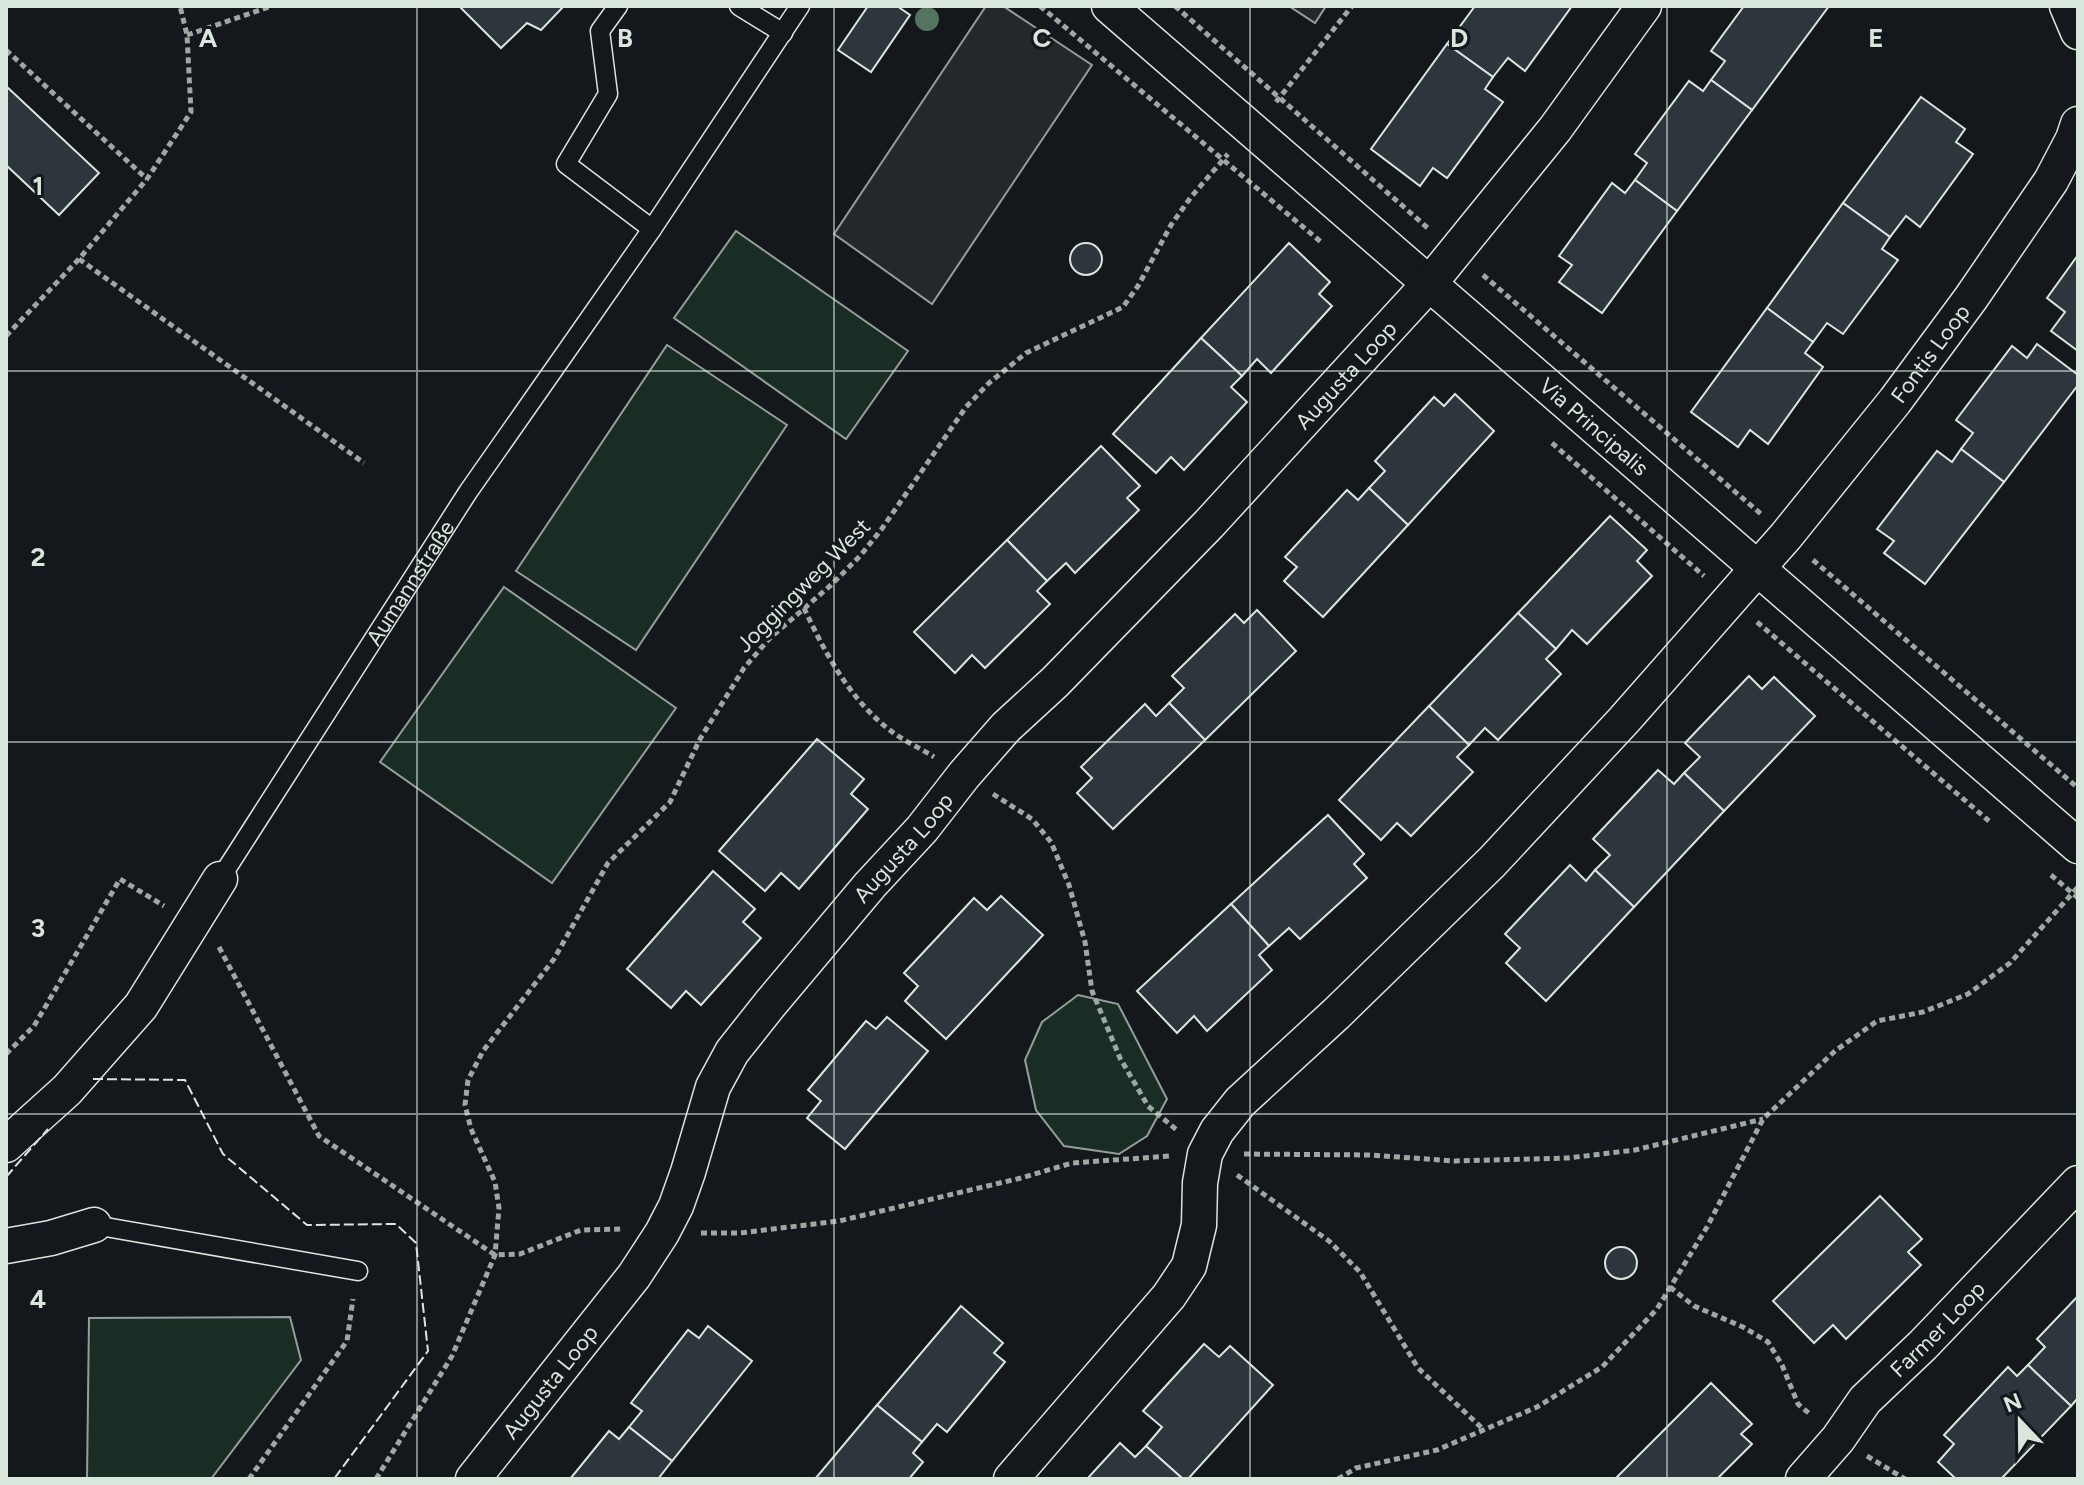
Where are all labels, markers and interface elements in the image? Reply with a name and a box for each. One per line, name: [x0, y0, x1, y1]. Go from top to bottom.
text: A: [199, 22, 218, 54]
text: B: [617, 22, 633, 54]
text: C: [1033, 22, 1052, 54]
text: D: [1450, 22, 1468, 54]
text: E: [1868, 22, 1884, 54]
text: 1: [33, 170, 43, 202]
street label: Fontis Loop: [1885, 299, 1976, 409]
street label: Augusta Loop: [1290, 315, 1402, 435]
street label: Via Principalis: [1534, 372, 1654, 482]
street label: Joggingweg West: [731, 513, 876, 658]
street label: Aumannstraße: [360, 515, 460, 651]
text: 2: [30, 541, 46, 573]
street label: Augusta Loop: [848, 788, 959, 908]
text: 3: [31, 912, 45, 944]
street label: Farmer Loop: [1885, 1276, 1991, 1383]
text: 4: [30, 1283, 46, 1315]
street label: Augusta Loop: [497, 1320, 604, 1444]
north arrow: [1980, 1381, 2060, 1461]
text: N: [2000, 1387, 2026, 1419]

